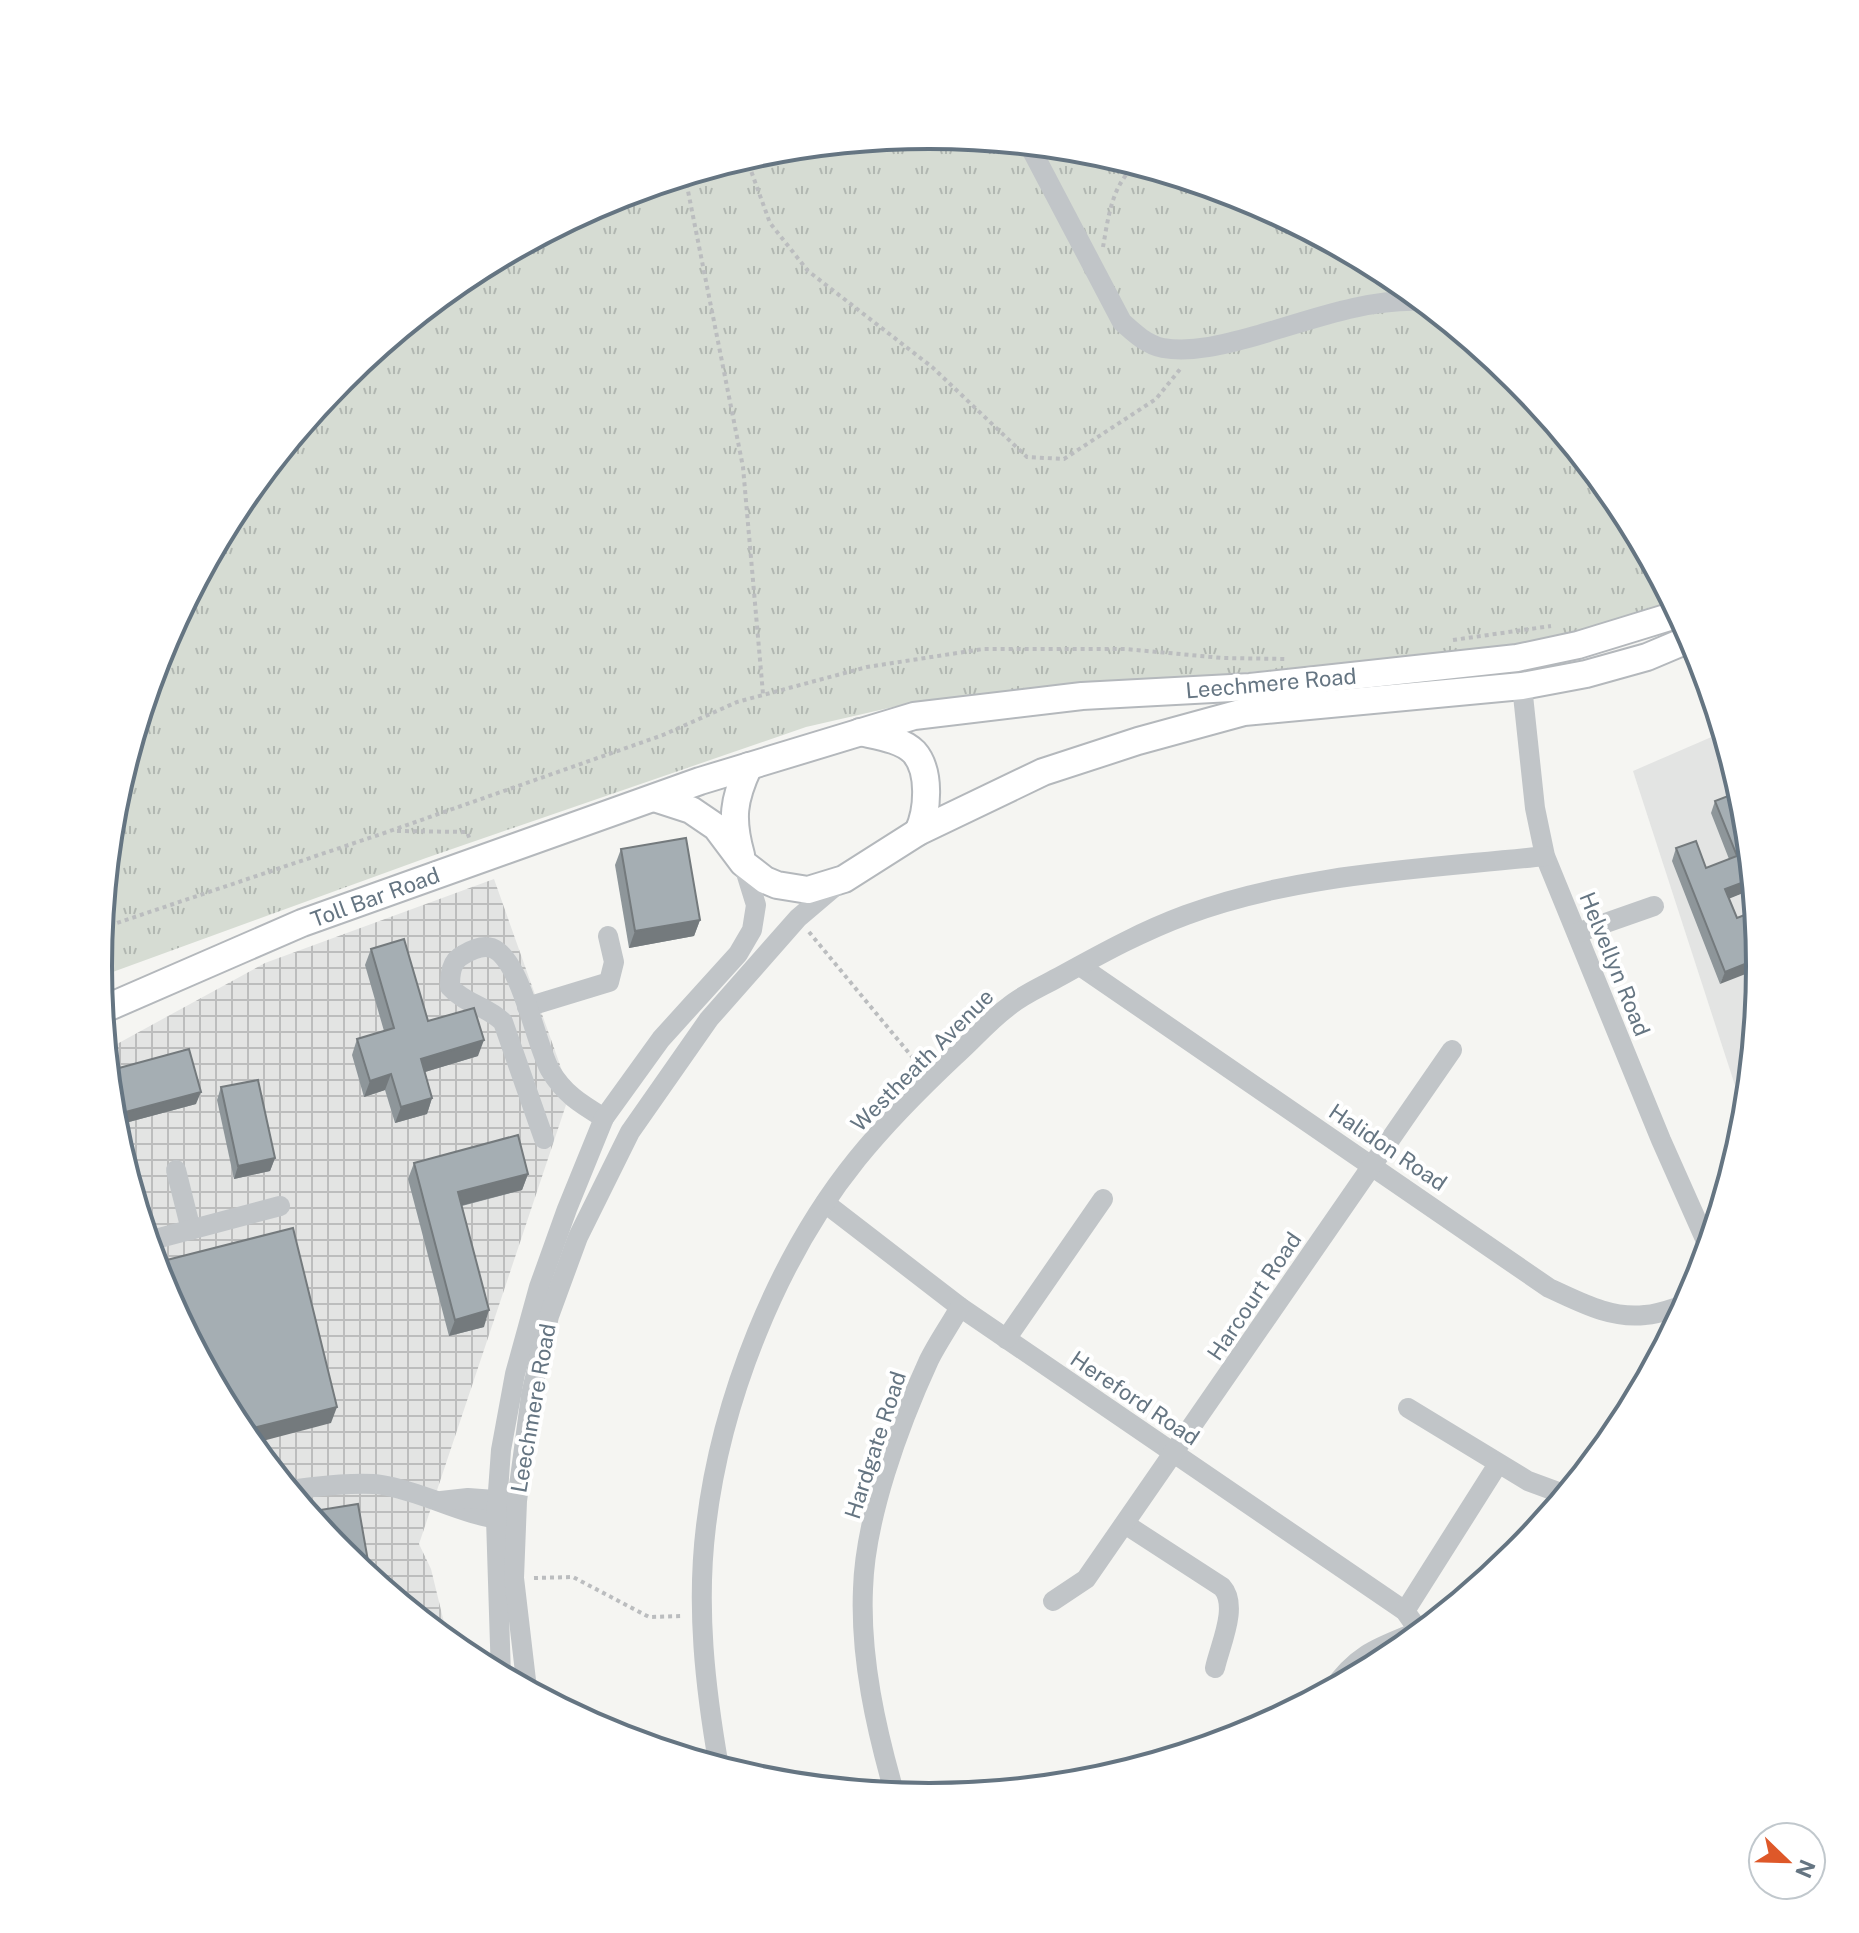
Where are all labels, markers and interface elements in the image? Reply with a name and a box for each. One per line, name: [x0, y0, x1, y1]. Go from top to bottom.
street label: Leechmere Road: [1185, 663, 1357, 703]
street label: Toll Bar Road: [307, 862, 443, 932]
street label: Helvellyn Road: [1574, 888, 1656, 1040]
street label: Westheath Avenue: [845, 983, 999, 1137]
street label: Halidon Road: [1324, 1098, 1452, 1196]
street label: Harcourt Road: [1202, 1227, 1306, 1365]
street label: Leechmere Road: [505, 1321, 561, 1495]
street label: Hereford Road: [1066, 1345, 1204, 1451]
street label: Hardgate Road: [839, 1368, 911, 1522]
north arrow: [1747, 1821, 1827, 1901]
text: N: [1790, 1856, 1821, 1882]

